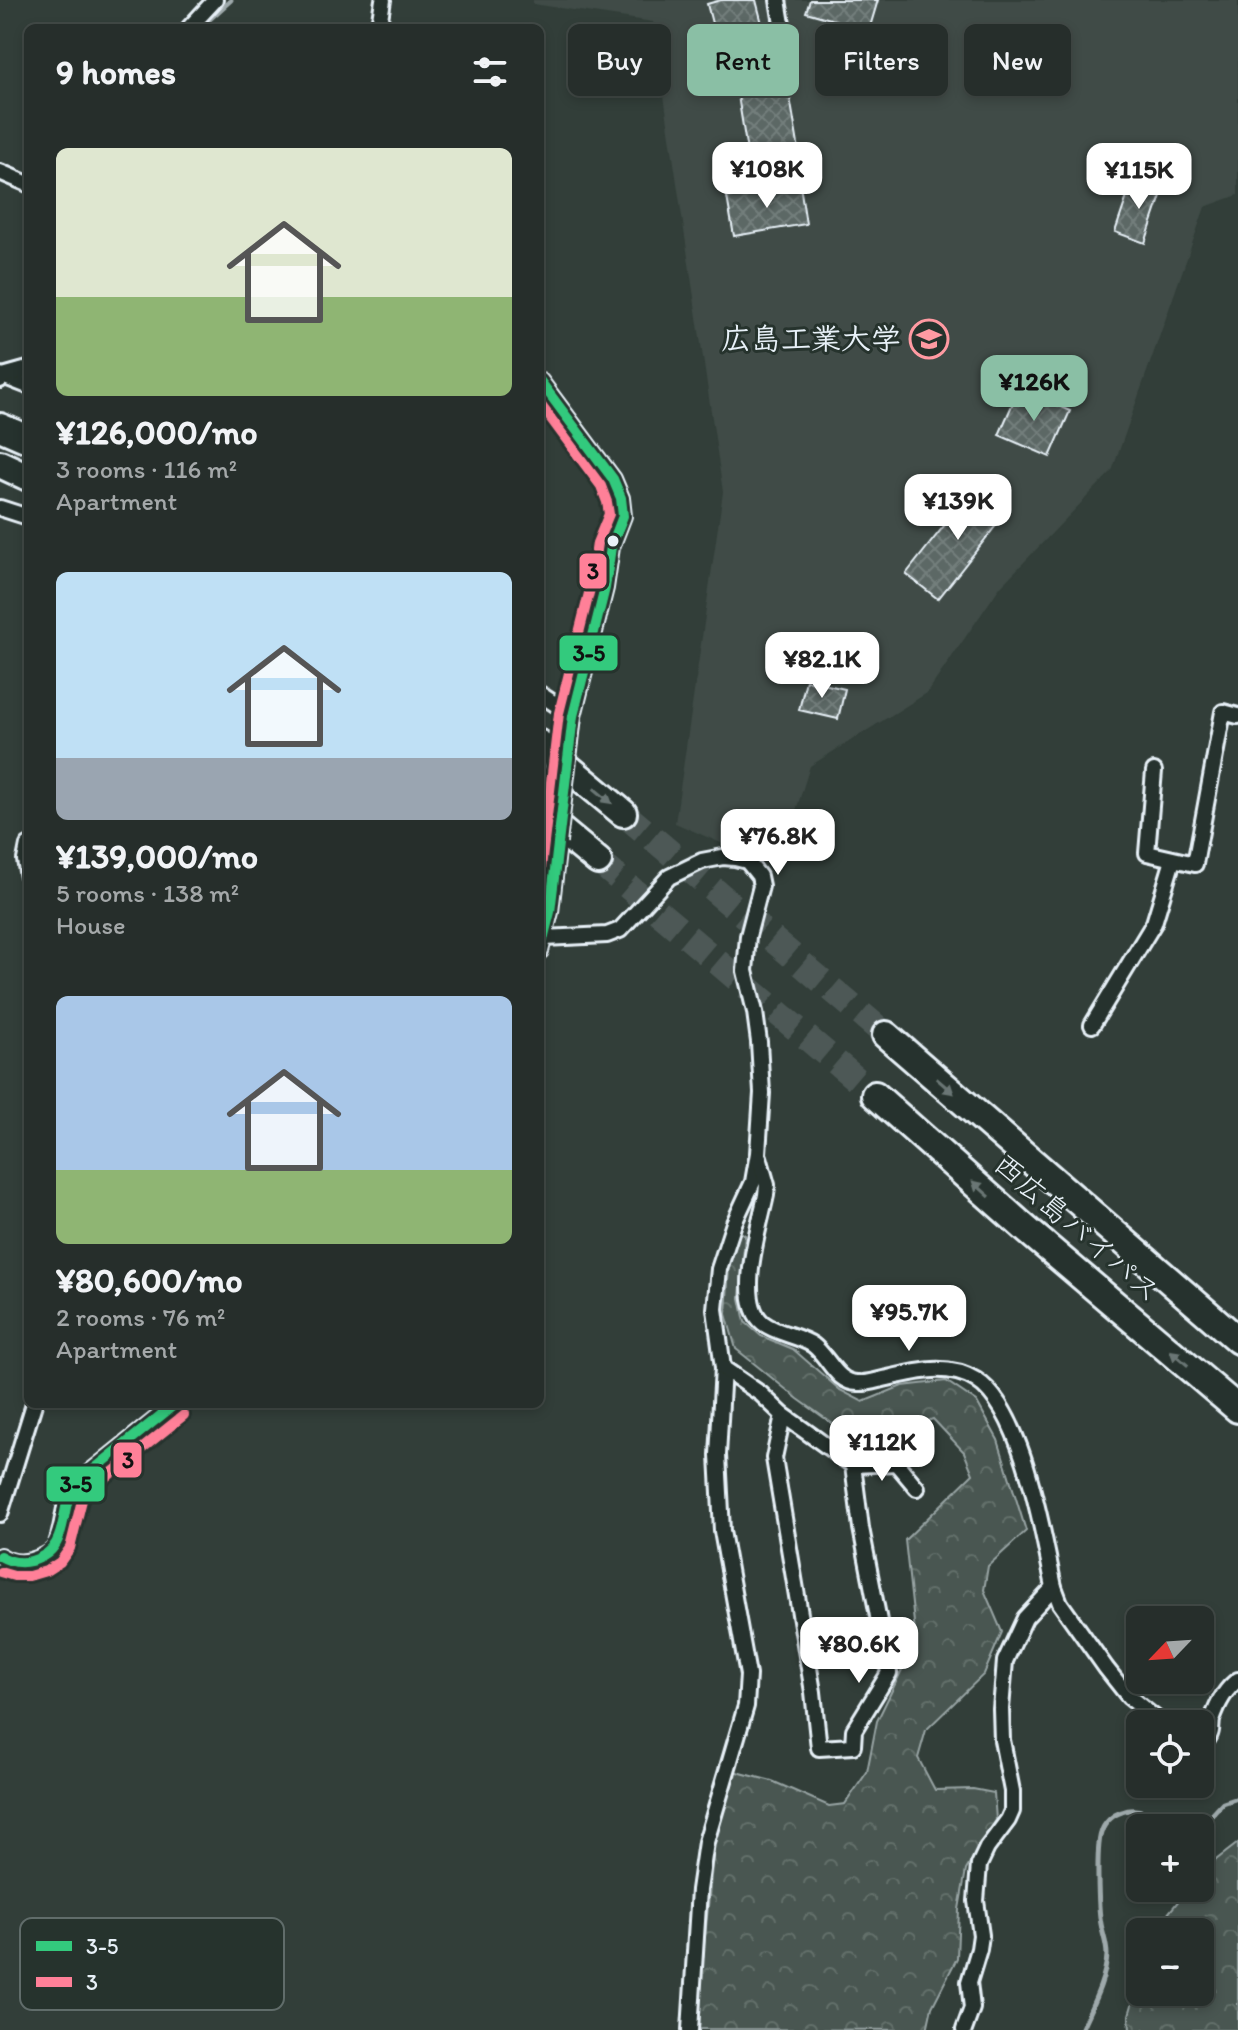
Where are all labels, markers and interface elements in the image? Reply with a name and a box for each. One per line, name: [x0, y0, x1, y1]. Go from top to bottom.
chip: Buy: [568, 24, 671, 96]
chip: Rent: [687, 24, 799, 96]
chip: Filters: [815, 24, 948, 96]
chip: New: [964, 24, 1071, 96]
icon: filters: [468, 50, 512, 94]
text: 9 homes: [56, 52, 176, 93]
pin: ¥108K: [711, 142, 823, 210]
pin: ¥115K: [1083, 143, 1195, 211]
text: ¥108K: [730, 152, 804, 184]
text: ¥115K: [1105, 153, 1173, 185]
icon: home: [212, 200, 356, 344]
school or university icon: 広島工業大学: [908, 318, 950, 360]
place label: 広島工業大学: [721, 320, 901, 357]
pin: ¥126K: [978, 355, 1090, 423]
text: ¥126K: [999, 365, 1069, 397]
text: ¥126,000/mo: [56, 412, 258, 453]
text: 3 rooms · 116 m²: [56, 453, 237, 485]
pin: ¥139K: [902, 474, 1014, 542]
text: ¥139K: [922, 484, 994, 516]
text: Apartment: [56, 485, 177, 517]
unlabelled marker: [605, 533, 621, 549]
line badge: 3: [578, 552, 608, 590]
text: 3: [587, 558, 599, 585]
icon: home: [212, 624, 356, 768]
pin: ¥82.1K: [757, 632, 887, 700]
line badge: 3-5: [558, 634, 619, 672]
text: 3-5: [573, 640, 606, 667]
text: ¥82.1K: [783, 642, 861, 674]
one-way arrow: [593, 787, 613, 804]
pin: ¥76.8K: [713, 809, 843, 877]
text: ¥76.8K: [739, 819, 817, 851]
text: ¥139,000/mo: [56, 836, 258, 877]
text: 5 rooms · 138 m²: [56, 877, 239, 909]
text: House: [56, 909, 126, 941]
icon: home: [212, 1048, 356, 1192]
one-way arrow: [936, 1077, 955, 1095]
street label: 西広島バイパス: [986, 1145, 1168, 1310]
one-way arrow: [972, 1181, 992, 1198]
text: ¥80,600/mo: [56, 1260, 243, 1301]
pin: ¥95.7K: [844, 1285, 974, 1353]
text: ¥95.7K: [870, 1295, 948, 1327]
text: 2 rooms · 76 m²: [56, 1301, 225, 1333]
text: Apartment: [56, 1333, 177, 1365]
one-way arrow: [1169, 1350, 1189, 1367]
pin: ¥112K: [826, 1415, 938, 1483]
text: ¥112K: [848, 1425, 916, 1457]
line badge: 3: [112, 1441, 143, 1479]
text: 3: [122, 1447, 134, 1474]
line badge: 3-5: [45, 1465, 106, 1503]
text: 3-5: [60, 1471, 93, 1498]
north arrow: [1126, 1606, 1214, 1694]
map controls: [1126, 1606, 1214, 2006]
pin: ¥80.6K: [794, 1617, 924, 1685]
text: ¥80.6K: [818, 1627, 900, 1659]
button: locate: [1126, 1710, 1214, 1798]
button: +: [1126, 1814, 1214, 1902]
legend: [20, 1918, 284, 2010]
button: −: [1126, 1918, 1214, 2006]
text: 3-5: [86, 1933, 118, 1960]
text: 3: [86, 1969, 98, 1996]

